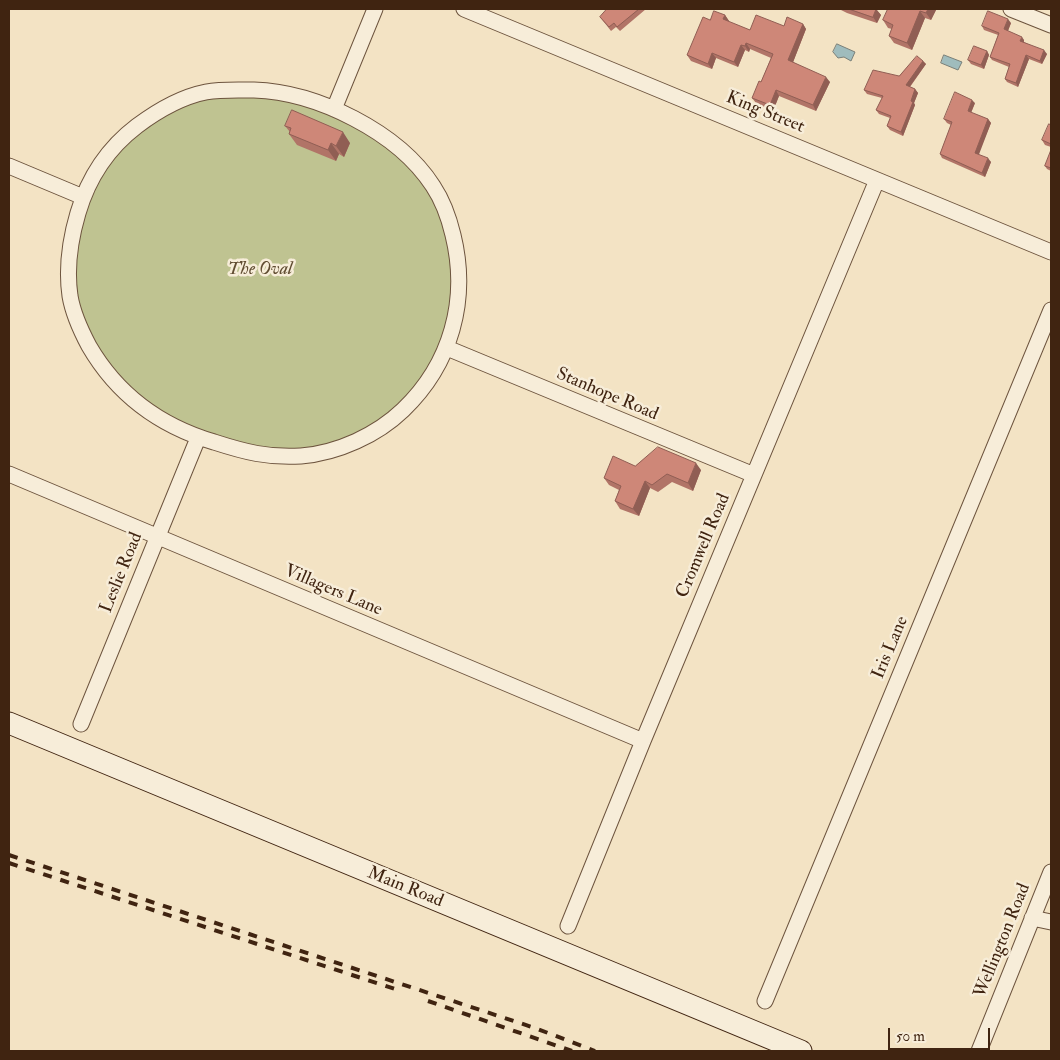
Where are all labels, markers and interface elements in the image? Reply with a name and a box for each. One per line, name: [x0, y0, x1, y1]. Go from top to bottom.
street label: King Street: [723, 88, 807, 138]
park label: The Oval: [228, 259, 292, 281]
street label: Stanhope Road: [553, 364, 661, 426]
street label: Cromwell Road: [672, 491, 736, 601]
street label: Leslie Road: [96, 530, 148, 616]
street label: Villagers Lane: [281, 561, 385, 621]
street label: Iris Lane: [868, 613, 914, 683]
street label: Main Road: [364, 863, 446, 913]
street label: Wellington Road: [970, 881, 1036, 1001]
scale bar: [890, 1018, 992, 1050]
text: 50 m: [896, 1027, 925, 1046]

